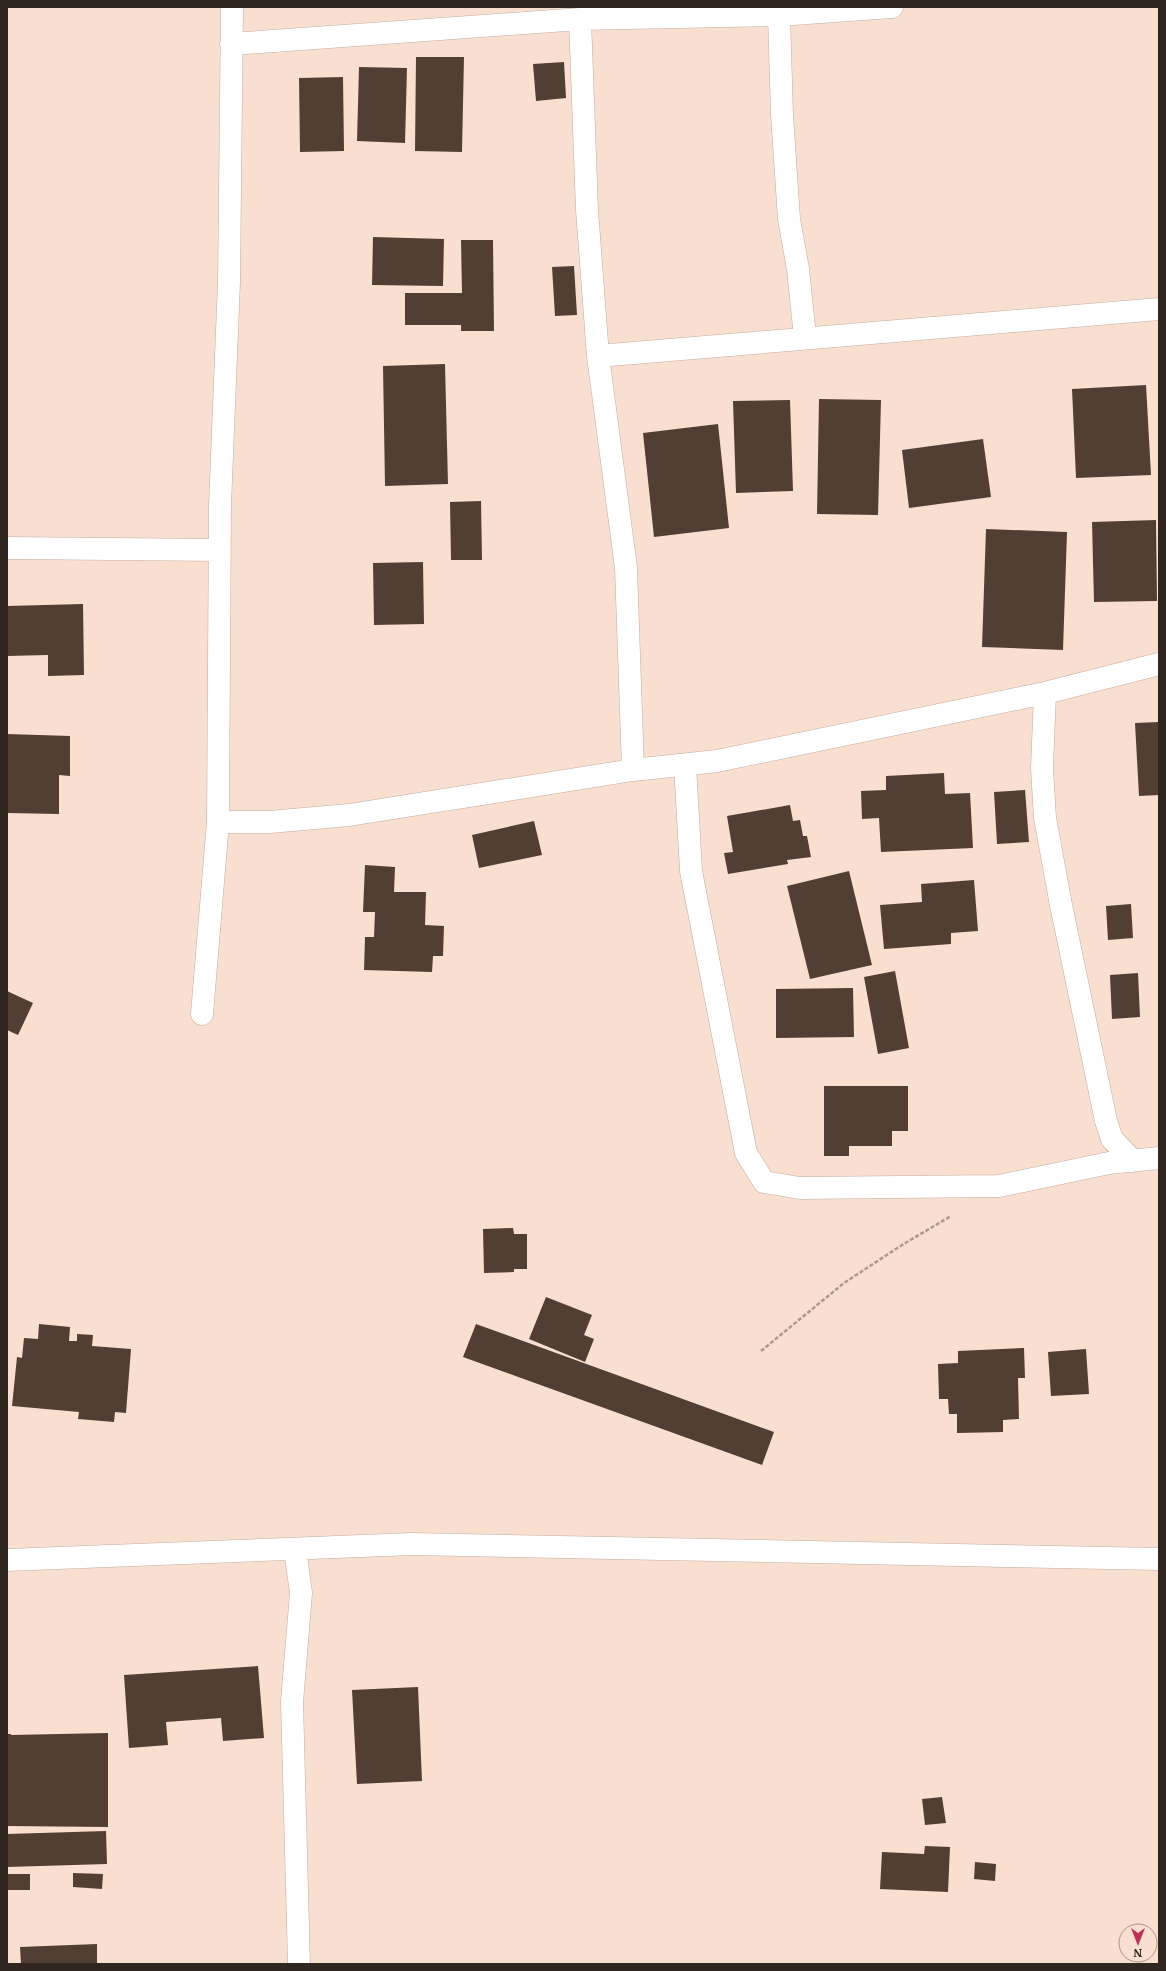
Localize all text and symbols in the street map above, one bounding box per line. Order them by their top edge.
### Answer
north arrow [1118,1923,1158,1963]
text: N [1133,1946,1142,1960]

